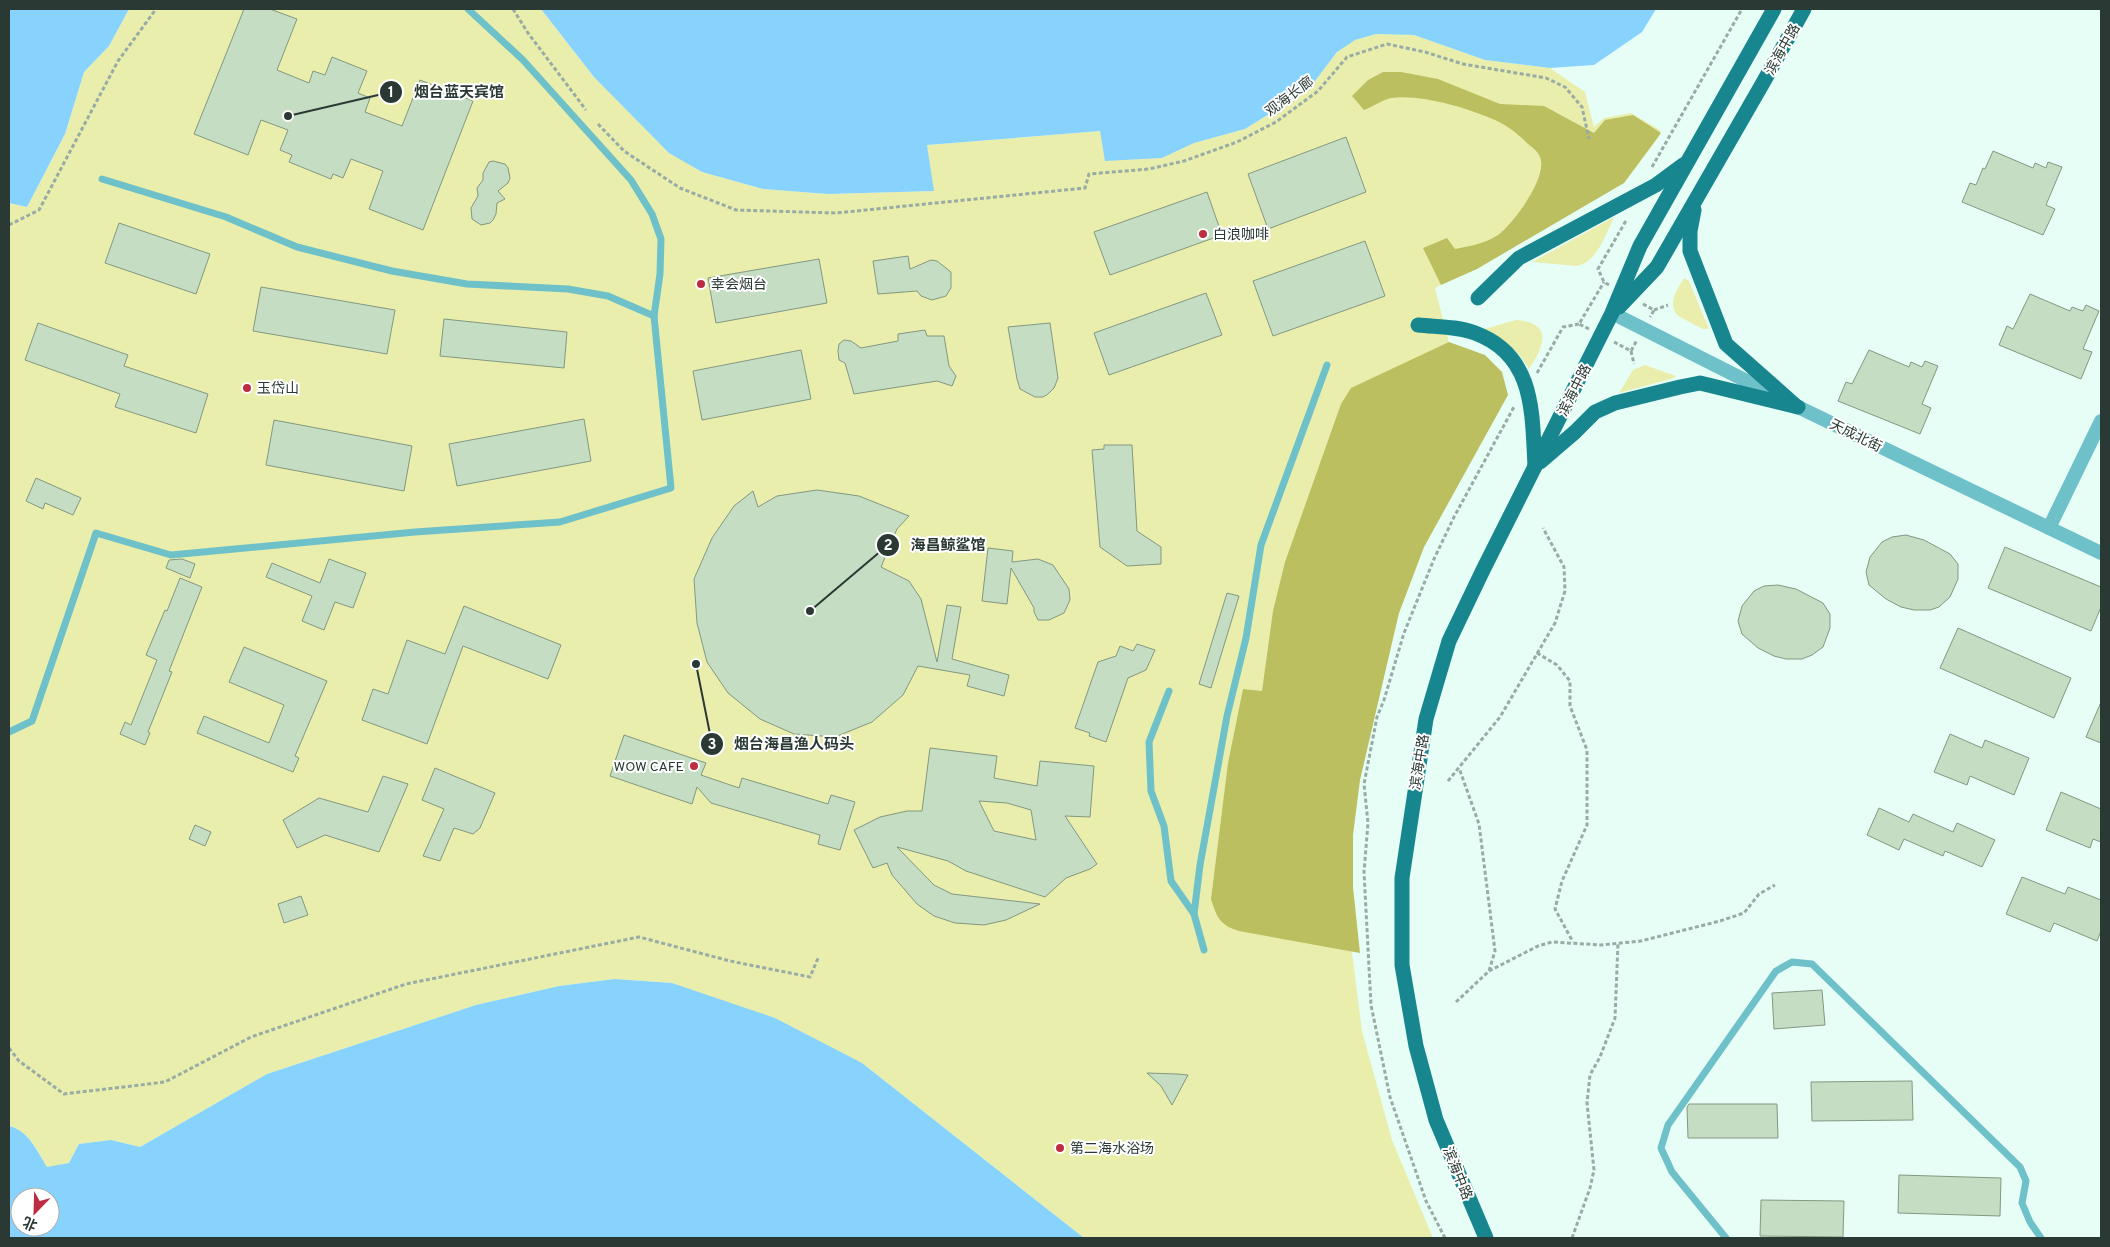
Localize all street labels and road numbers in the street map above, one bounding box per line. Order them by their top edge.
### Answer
street label: 滨海中路 [1762,21,1804,78]
street label: 观海长廊 [1262,73,1317,121]
street label: 滨海中路 [1555,362,1596,419]
street label: 天成北街 [1826,416,1885,456]
street label: 滨海中路 [1408,733,1433,791]
street label: 滨海中路 [1438,1144,1475,1203]

